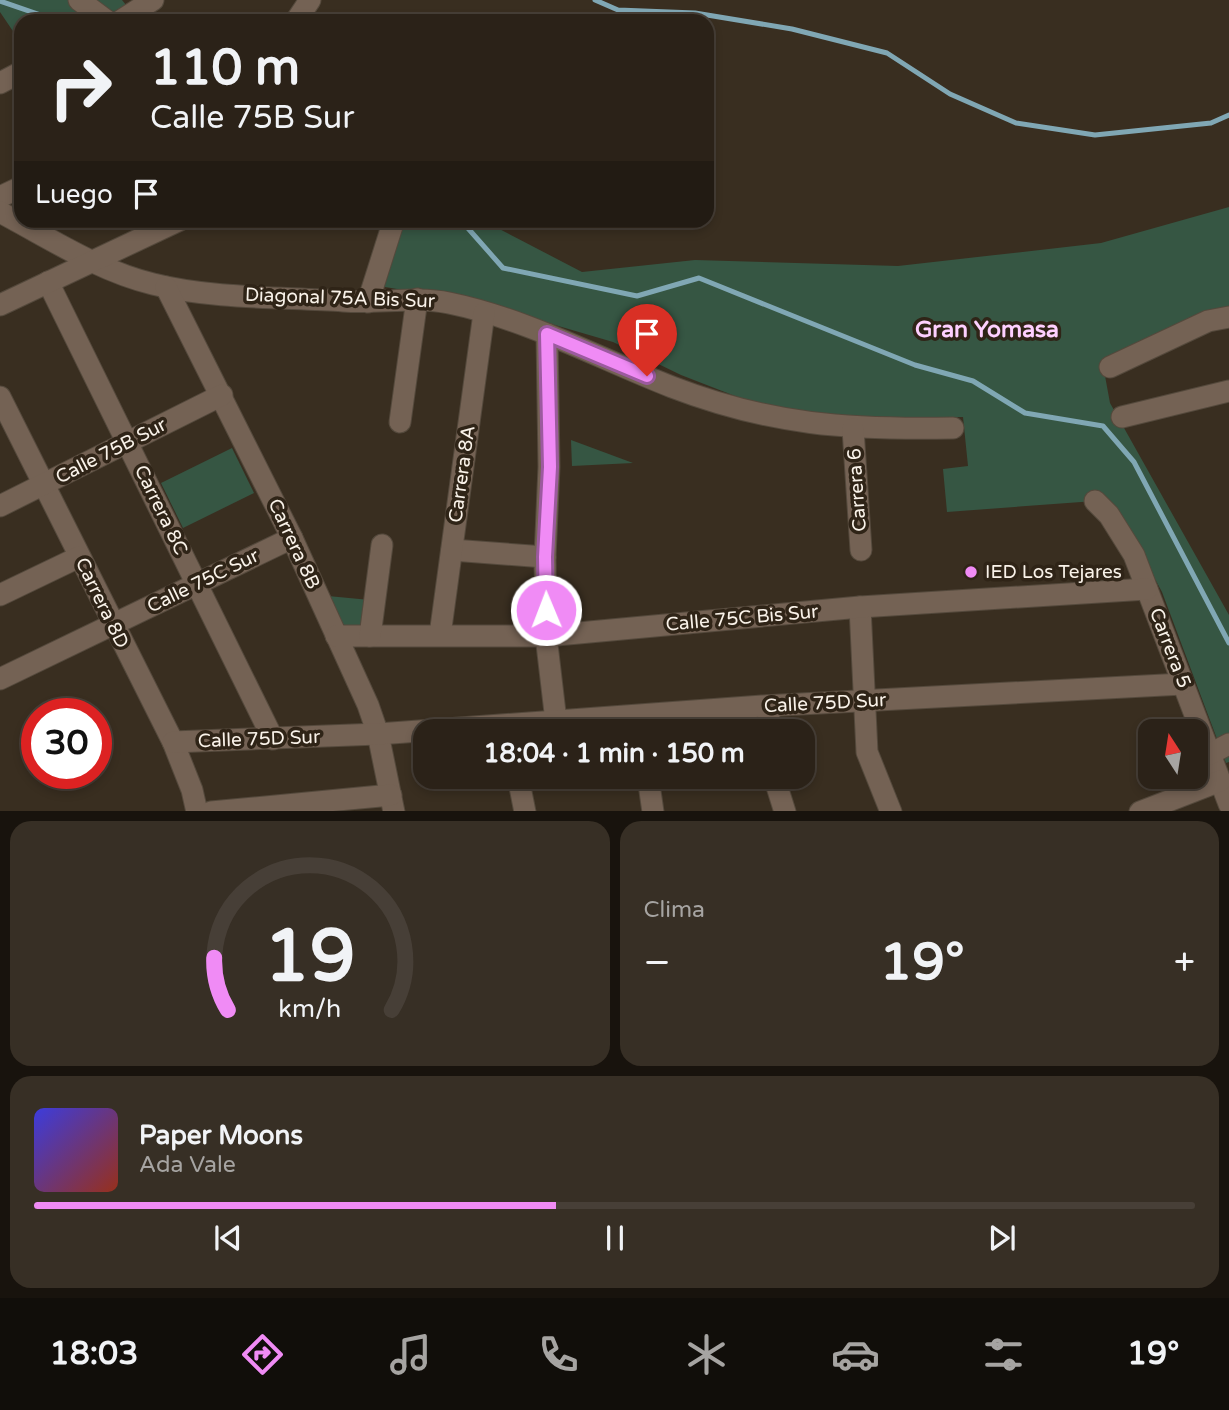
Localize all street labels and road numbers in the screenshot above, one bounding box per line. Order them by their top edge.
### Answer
street label: Diagonal 75A Bis Sur [245,284,436,312]
street label: Calle 75B Sur [52,413,171,488]
street label: Carrera 8A [444,424,480,524]
street label: Carrera 6 [843,447,871,533]
street label: Carrera 8C [130,462,192,558]
street label: Carrera 8B [264,495,324,593]
street label: Calle 75C Sur [144,544,263,618]
street label: Carrera 8D [71,554,133,652]
street label: Calle 75C Bis Sur [665,600,820,636]
street label: Carrera 5 [1145,605,1195,691]
street label: Calle 75D Sur [763,689,887,717]
street label: Calle 75D Sur [197,726,321,752]

